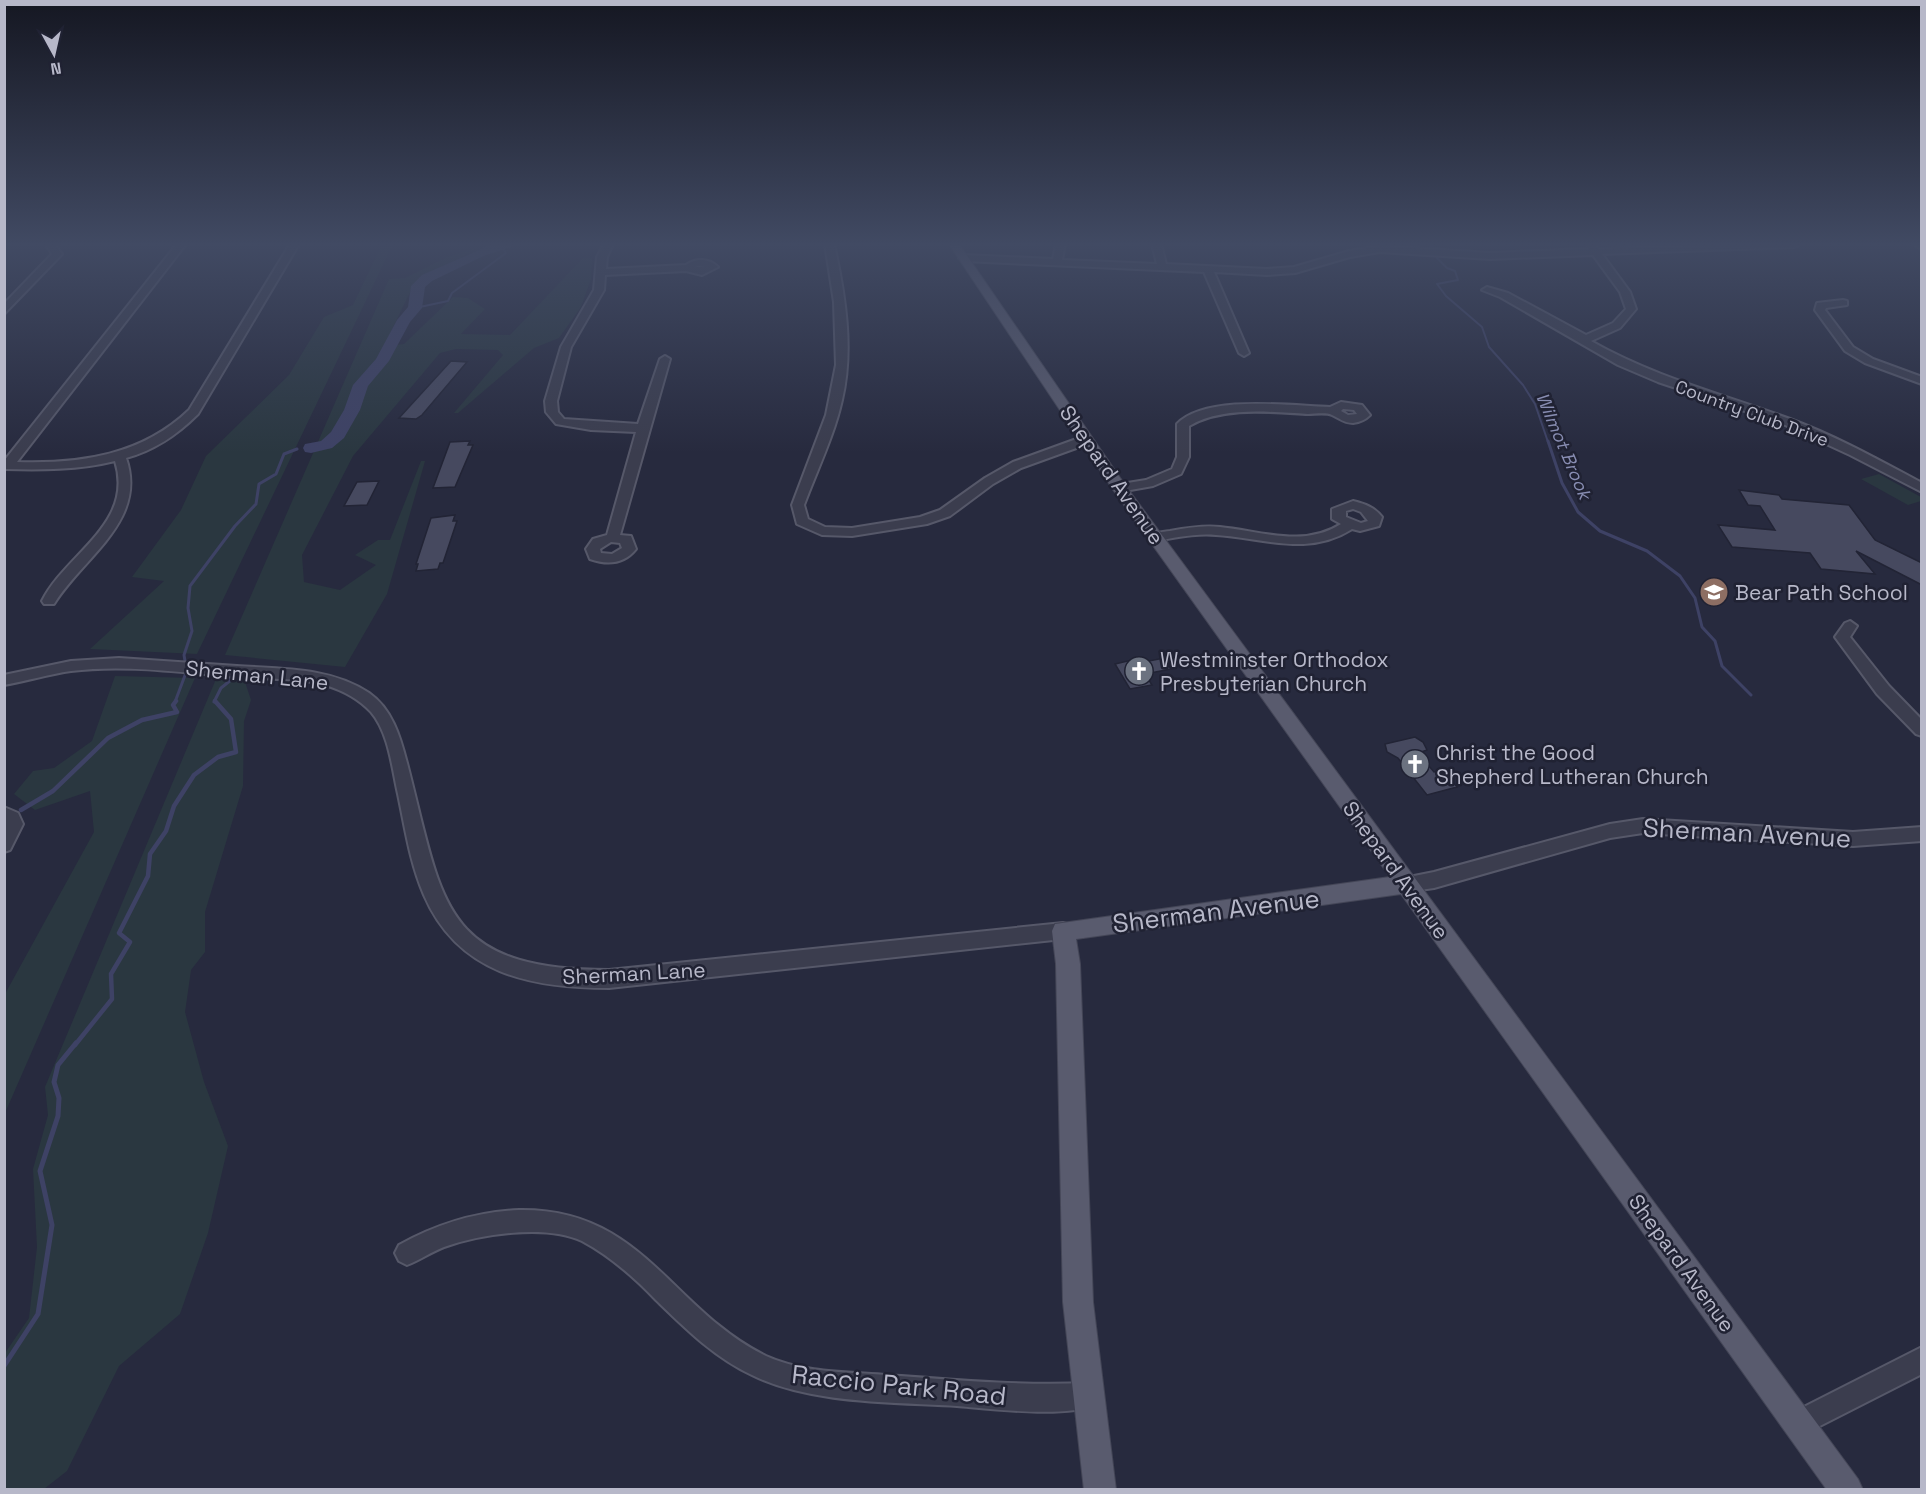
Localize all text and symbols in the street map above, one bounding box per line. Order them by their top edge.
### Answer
north arrow [24,24,84,84]
text: N [49,57,63,80]
street label: Country Club Drive [1672,375,1832,451]
water label: Wilmot Brook [1531,389,1598,505]
street label: Shepard Avenue [1054,400,1170,550]
school or university icon: Bear Path School [1698,576,1730,608]
place label: Bear Path School [1735,579,1908,606]
place label: Westminster Orthodox Presbyterian Church [1160,646,1389,697]
street label: Sherman Lane [184,654,330,696]
church icon: Westminster Orthodox Presbyterian Church [1123,655,1155,687]
place label: Christ the Good Shepherd Lutheran Church [1436,739,1709,790]
church icon: Christ the Good Shepherd Lutheran Church [1399,748,1431,780]
street label: Shepard Avenue [1337,796,1455,944]
street label: Sherman Avenue [1642,811,1852,855]
street label: Sherman Avenue [1110,881,1322,941]
street label: Sherman Lane [562,956,706,990]
street label: Shepard Avenue [1623,1189,1741,1337]
street label: Raccio Park Road [790,1357,1008,1413]

